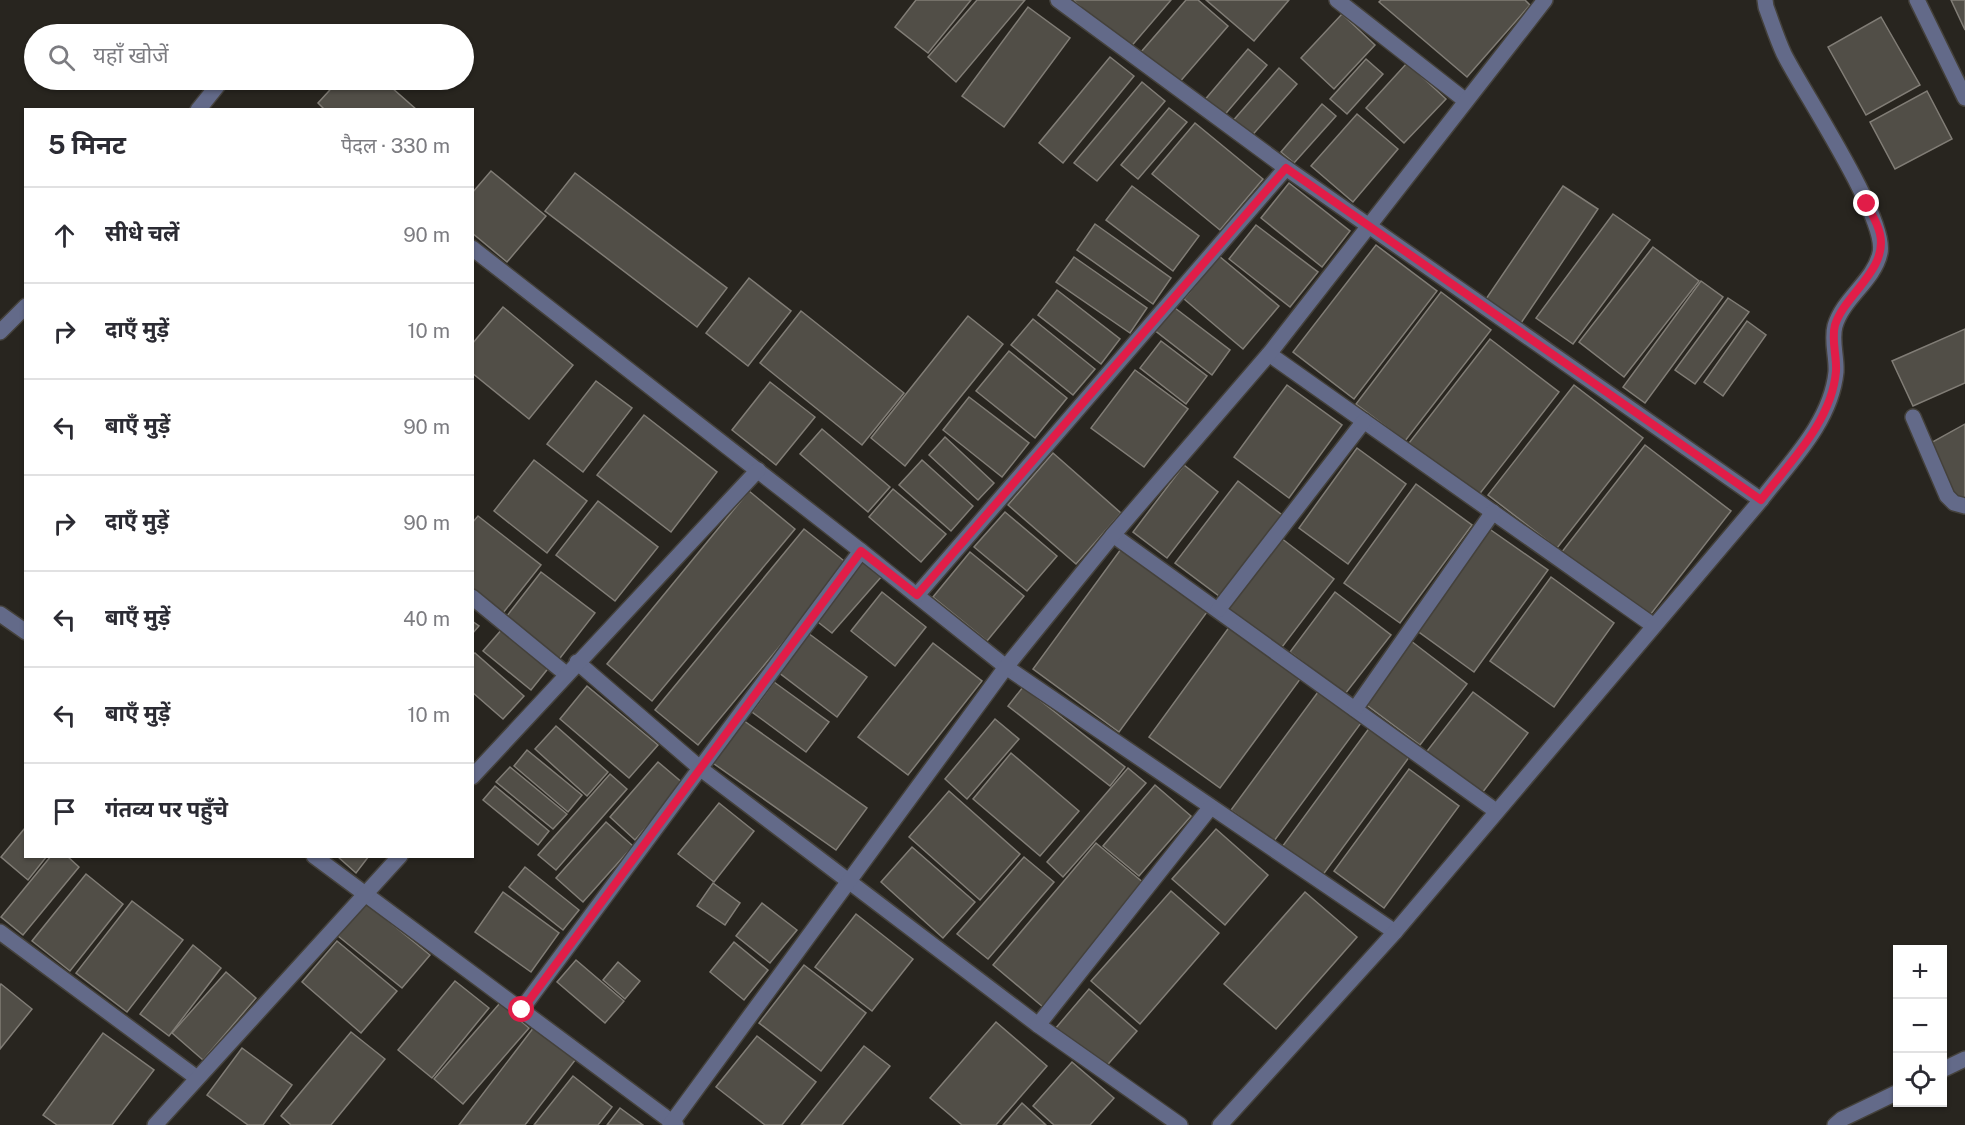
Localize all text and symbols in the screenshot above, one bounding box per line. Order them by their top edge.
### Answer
search box [24,24,474,90]
icon: search [45,41,78,74]
text: यहाँ खोजें [93,42,169,68]
text: 5 मिनट [48,129,126,160]
text: पैदल · 330 m [341,134,450,158]
route end [1853,190,1879,216]
icon: ahead [48,219,81,252]
text: सीधे चलें [105,220,179,246]
text: 90 m [403,223,450,247]
icon: right [48,315,81,348]
text: दाएँ मुड़ें [105,316,169,342]
text: 10 m [407,319,450,343]
icon: left [48,411,81,444]
text: बाएँ मुड़ें [105,412,170,438]
text: 90 m [403,415,450,439]
icon: right [48,507,81,540]
text: दाएँ मुड़ें [105,508,169,534]
text: 90 m [403,511,450,535]
icon: left [48,603,81,636]
text: बाएँ मुड़ें [105,604,170,630]
text: 40 m [403,607,450,631]
icon: left [48,699,81,732]
text: बाएँ मुड़ें [105,700,170,726]
text: 10 m [407,703,450,727]
icon: arrive [48,795,81,828]
text: गंतव्य पर पहुँचे [105,796,228,822]
map controls [1893,945,1947,1107]
button: + [1893,945,1947,999]
route start [508,996,534,1022]
button: − [1893,999,1947,1053]
button: locate [1893,1053,1947,1107]

